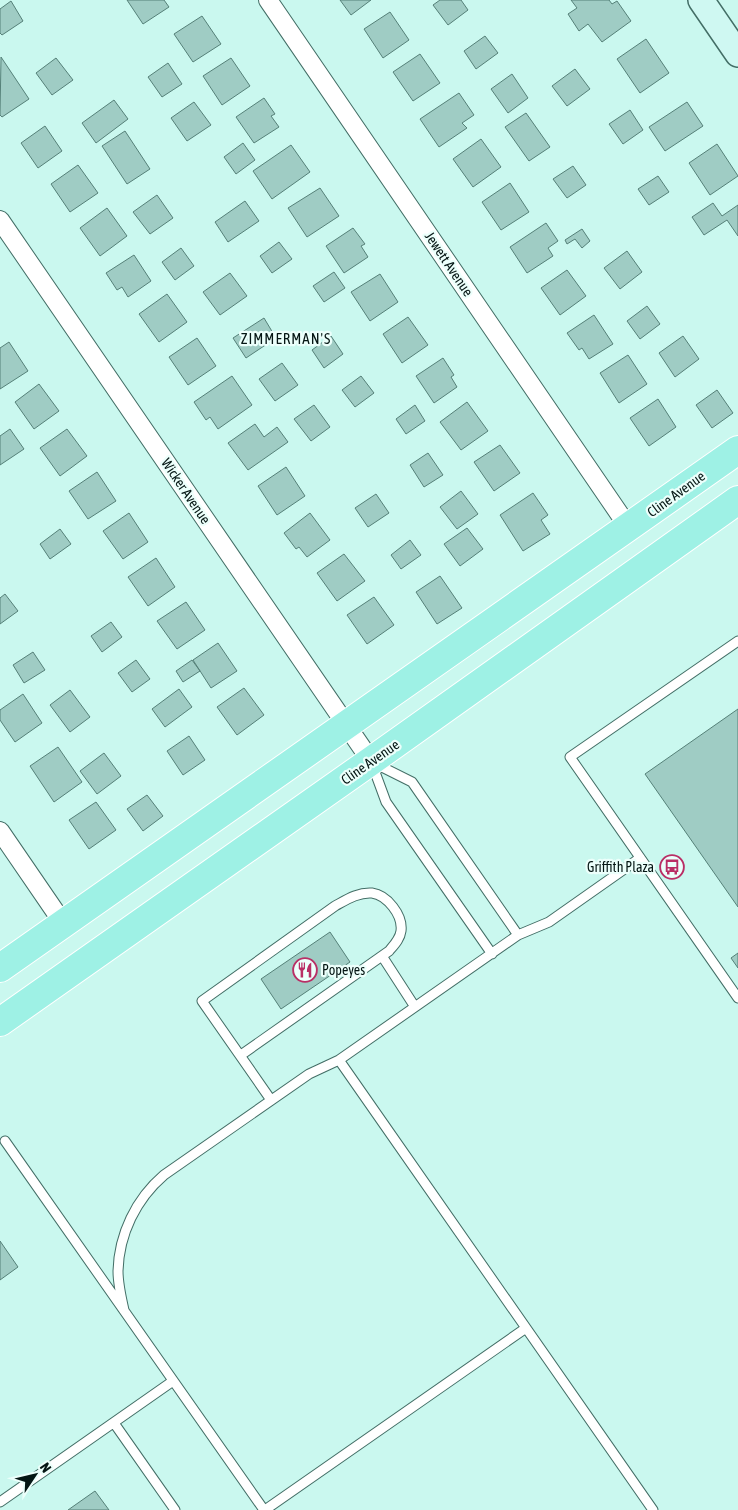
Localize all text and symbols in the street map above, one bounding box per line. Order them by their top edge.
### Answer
street label: Jewett Avenue [422,229,476,299]
district label: ZIMMERMAN'S [241,330,331,347]
street label: Wicker Avenue [158,455,214,527]
street label: Cline Avenue [644,468,708,520]
street label: Cline Avenue [338,736,402,788]
bus stop icon: Griffith Plaza [659,854,685,880]
place label: Griffith Plaza [587,859,654,875]
restaurant icon: Popeyes [292,957,318,983]
place label: Popeyes [322,962,365,978]
north arrow [10,1450,60,1500]
text: N [37,1460,55,1476]

